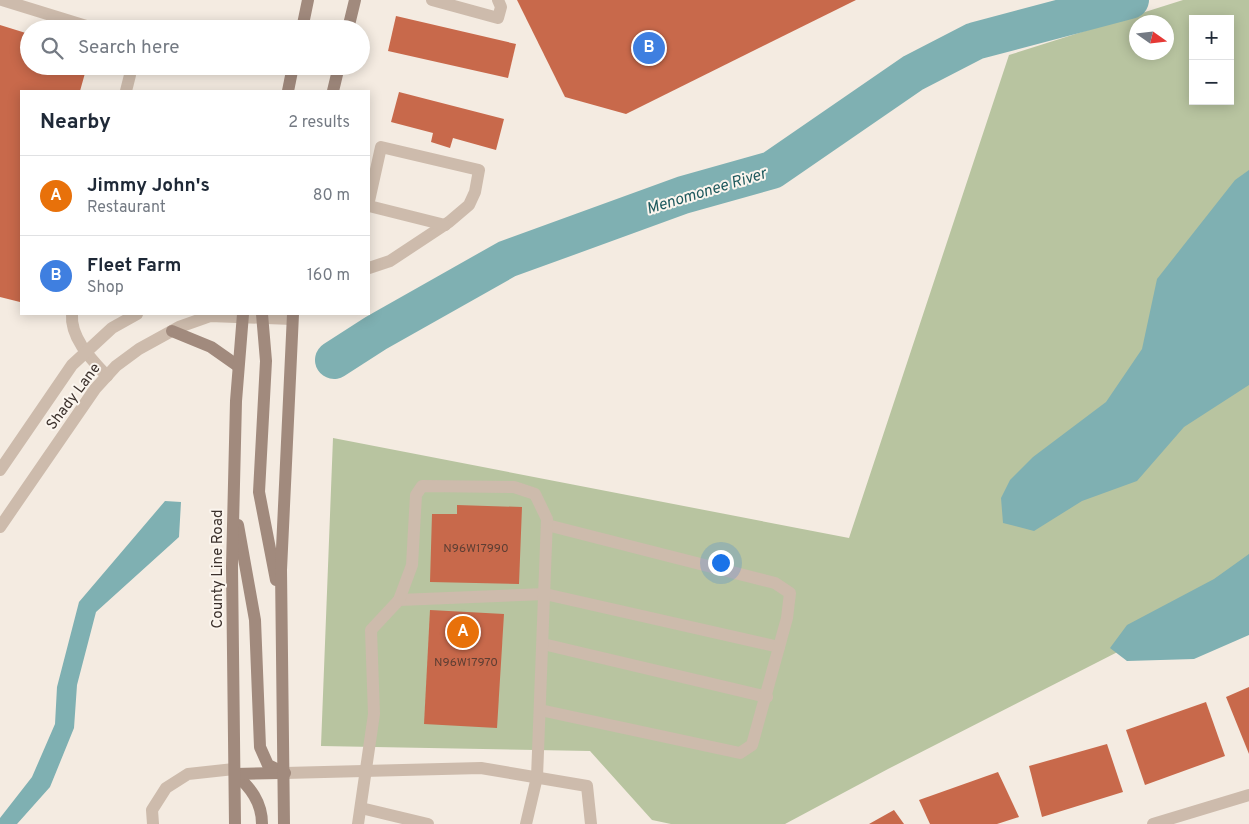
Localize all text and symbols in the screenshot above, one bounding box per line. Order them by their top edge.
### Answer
north arrow [1129,15,1174,60]
map controls [1189,15,1234,105]
button: + [1189,15,1234,60]
search box [20,20,370,75]
pin: B [633,29,665,67]
icon: search [38,34,66,62]
text: Search here [78,36,180,60]
button: − [1189,60,1234,105]
text: Nearby [40,109,111,136]
text: 2 results [288,113,350,133]
water label: Menomonee River [644,164,771,220]
text: Jimmy John's [87,174,210,198]
text: A [50,186,62,206]
text: 80 m [313,186,350,206]
text: Restaurant [87,198,166,218]
text: Fleet Farm [87,254,181,278]
text: B [50,266,62,286]
text: 160 m [307,266,350,286]
text: Shop [87,278,124,298]
street label: Shady Lane [43,360,105,434]
street label: County Line Road [209,510,228,628]
house number: N96W17990 [443,541,509,557]
your location [708,550,734,576]
pin: A [447,613,479,651]
house number: N96W17970 [434,655,498,671]

